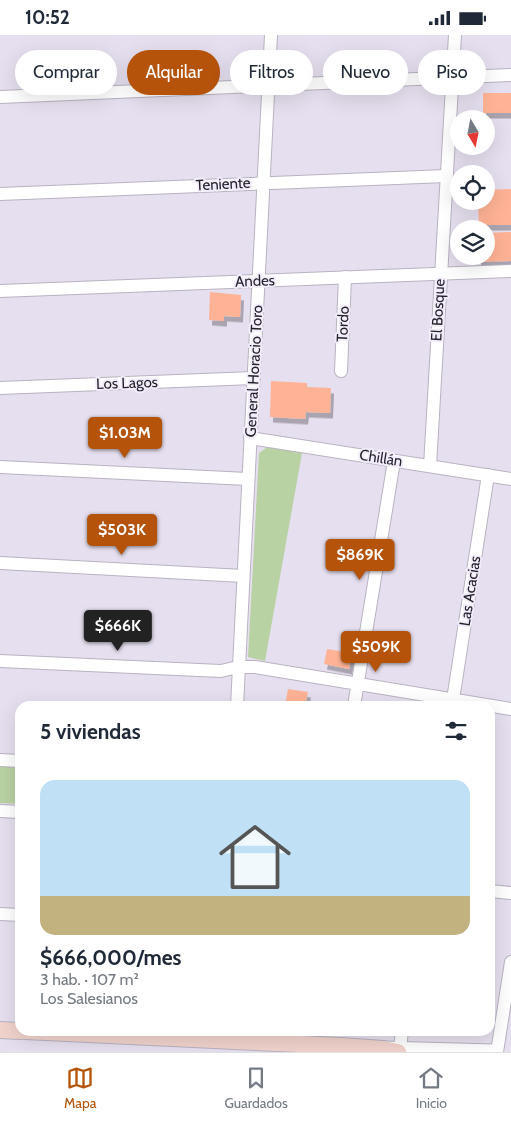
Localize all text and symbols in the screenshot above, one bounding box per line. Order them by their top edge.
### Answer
text: 10:52 [25,6,70,29]
chip: Comprar [15,50,117,95]
chip: Alquilar [127,50,220,95]
chip: Filtros [230,50,313,95]
chip: Nuevo [323,50,408,95]
chip: Piso [418,50,486,95]
north arrow [450,110,495,155]
map controls [450,110,495,265]
button: locate [450,165,495,210]
street label: Teniente [195,174,251,194]
button: layers [450,220,495,265]
street label: Andes [235,271,275,291]
street label: El Bosque [427,278,449,342]
street label: General Horacio Toro [242,304,266,438]
street label: Tordo [333,305,353,343]
street label: Los Lagos [96,373,158,393]
pin: $1.03M [84,417,166,459]
text: $1.03M [99,423,151,442]
street label: Chillán [358,446,404,470]
pin: $503K [87,513,157,556]
text: $503K [98,520,146,539]
pin: $869K [325,539,395,581]
text: $869K [337,545,383,564]
street label: Las Acacias [456,555,484,627]
pin: $666K [83,609,153,652]
text: $666K [95,616,141,635]
pin: $509K [341,631,411,673]
text: $509K [352,637,400,656]
icon: filters [442,717,470,745]
text: 5 viviendas [40,719,141,744]
icon: home [210,812,300,902]
text: $666,000/mes [40,945,181,970]
text: 3 hab. · 107 m² [40,970,139,989]
text: Los Salesianos [40,989,138,1008]
tab: Mapa [64,1064,97,1112]
tab: Guardados [224,1064,288,1112]
tab: Inicio [416,1064,447,1112]

